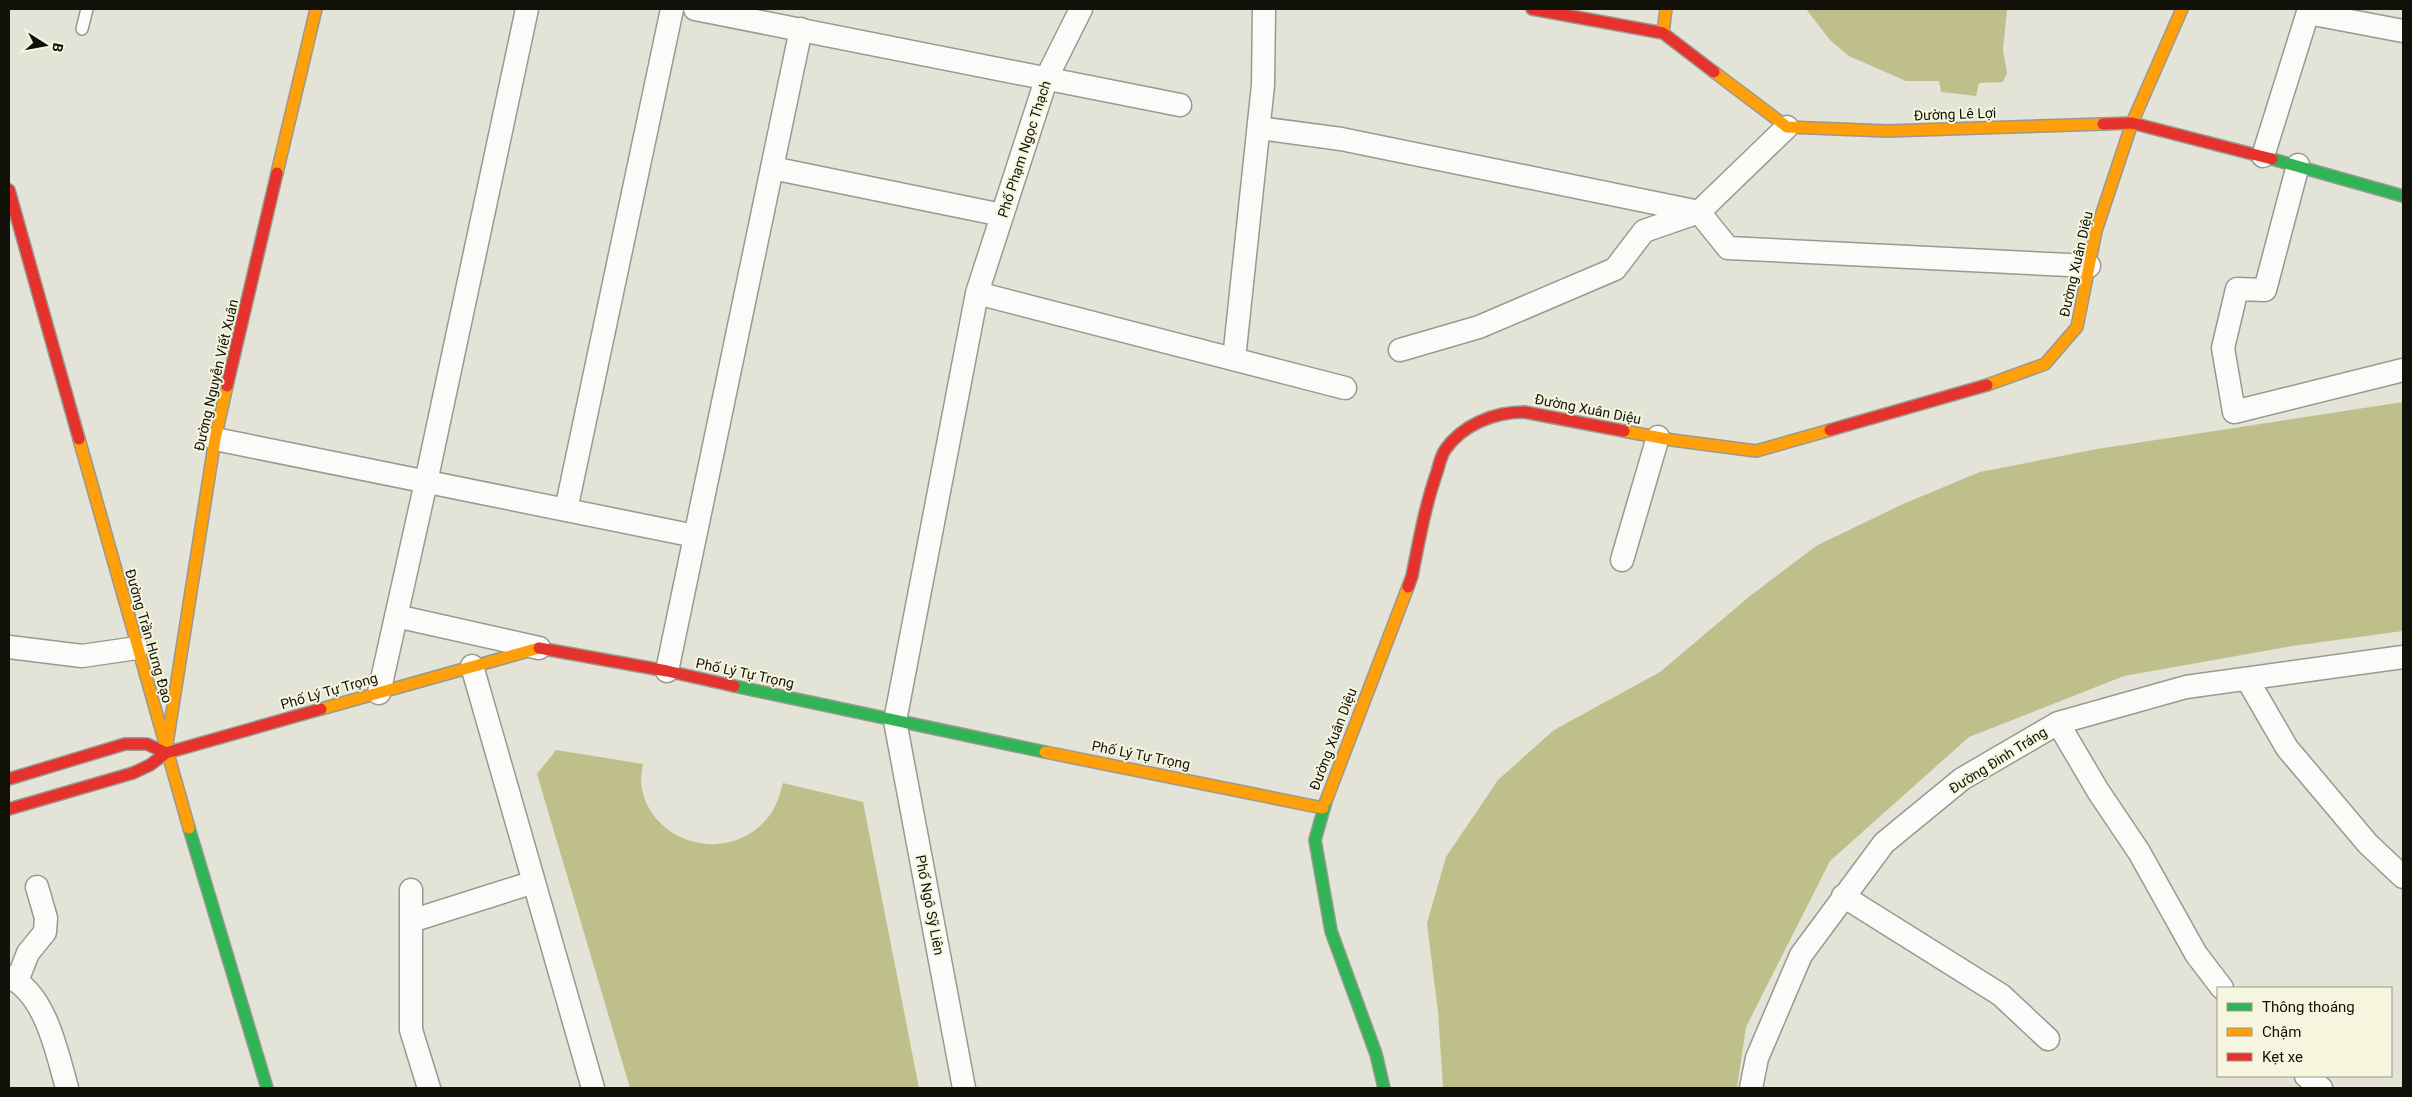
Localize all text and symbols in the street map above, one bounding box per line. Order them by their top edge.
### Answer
north arrow [20,20,70,70]
text: B [49,42,66,53]
street label: Phố Phạm Ngọc Thạch [994,79,1054,219]
street label: Đường Lê Lợi [1913,105,1997,123]
street label: Đường Xuân Diệu [2056,210,2096,318]
street label: Đường Nguyễn Viết Xuân [191,298,241,452]
street label: Đường Xuân Diệu [1533,391,1643,427]
street label: Đường Trần Hưng Đạo [122,567,176,705]
street label: Phố Lý Tự Trọng [694,655,796,691]
street label: Phố Lý Tự Trọng [279,670,379,712]
street label: Đường Xuân Diệu [1306,686,1360,792]
street label: Đường Đinh Tráng [1946,724,2050,796]
street label: Phố Lý Tự Trọng [1090,738,1192,772]
street label: Phố Ngô Sỹ Liên [912,853,948,957]
legend [2217,987,2392,1077]
text: Thông thoáng [2262,998,2355,1016]
text: Chậm [2262,1023,2301,1041]
text: Kẹt xe [2262,1048,2303,1066]

